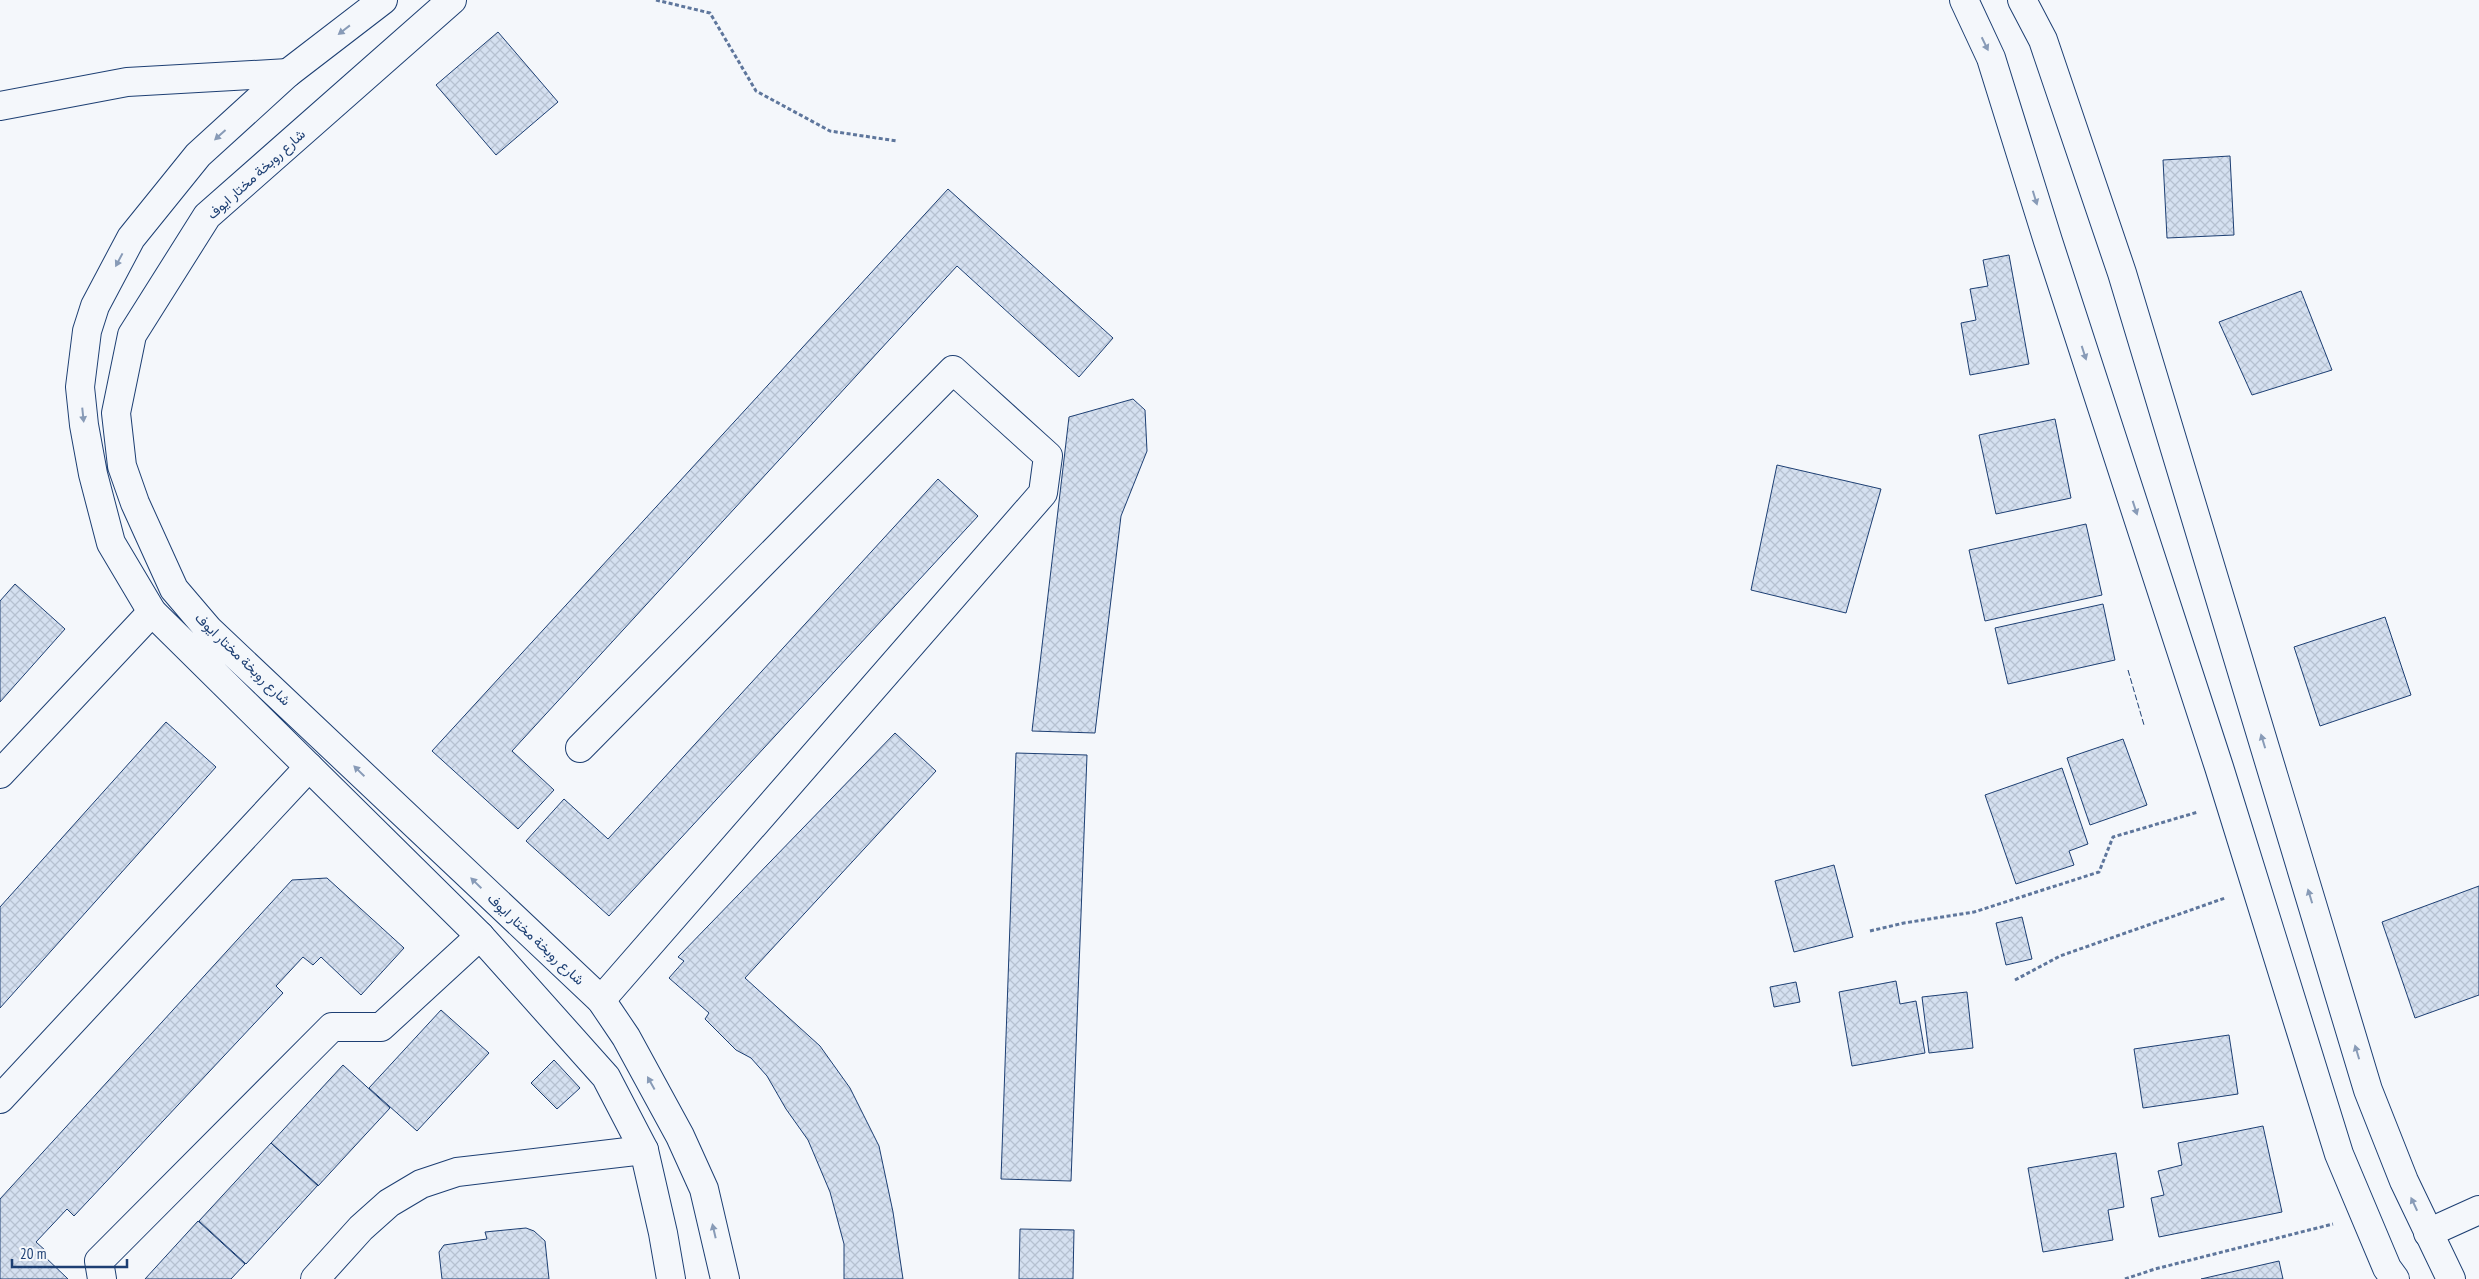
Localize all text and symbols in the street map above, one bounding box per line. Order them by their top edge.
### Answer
one-way arrow [337,25,351,35]
one-way arrow [1981,37,1989,51]
street label: شارع روبخة مختار ايوف [203,125,310,224]
one-way arrow [215,129,227,141]
one-way arrow [2032,191,2039,206]
one-way arrow [115,253,123,268]
one-way arrow [2081,346,2089,361]
one-way arrow [79,408,87,424]
one-way arrow [2131,500,2139,515]
street label: شارع روبخة مختار ايوف [190,609,295,711]
one-way arrow [2259,733,2267,748]
one-way arrow [353,765,365,777]
one-way arrow [471,877,483,889]
street label: شارع روبخة مختار ايوف [482,889,588,990]
one-way arrow [2305,889,2313,904]
one-way arrow [2352,1044,2360,1059]
one-way arrow [647,1075,655,1090]
one-way arrow [2410,1197,2418,1211]
one-way arrow [710,1224,718,1239]
scale bar [12,1236,128,1268]
text: 20 m [20,1244,46,1263]

